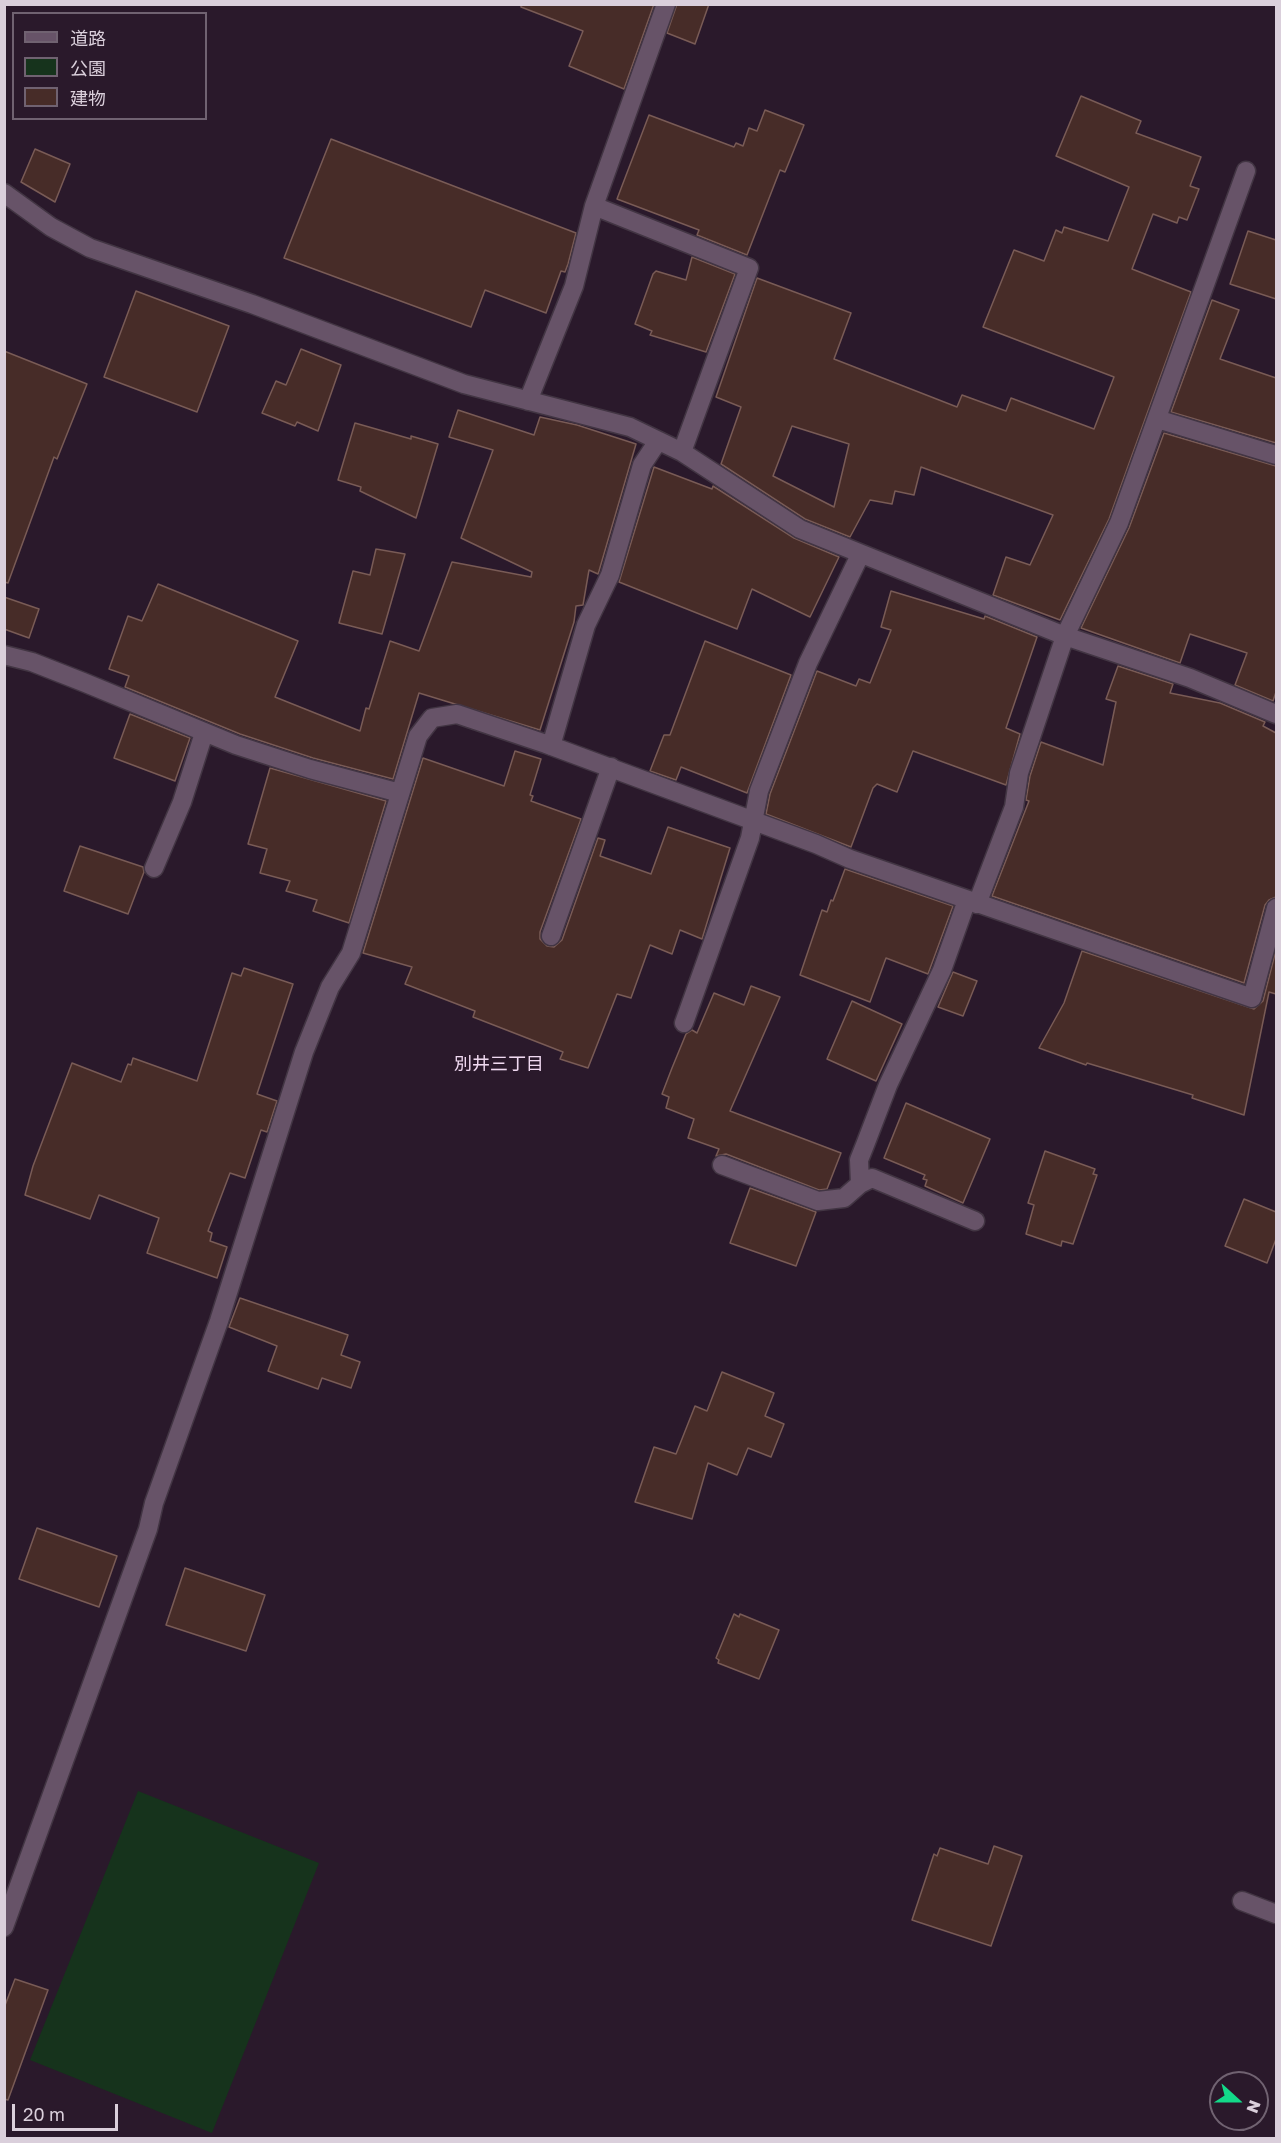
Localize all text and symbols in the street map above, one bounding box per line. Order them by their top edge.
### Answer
legend [12,12,207,120]
text: 道路 [70,27,106,49]
text: 公園 [70,57,106,79]
text: 建物 [70,87,106,109]
district label: 別井三丁目 [454,1053,544,1075]
north arrow [1209,2071,1269,2131]
scale bar [15,2092,122,2130]
text: N [1242,2097,1265,2116]
text: 20 m [23,2103,65,2125]

